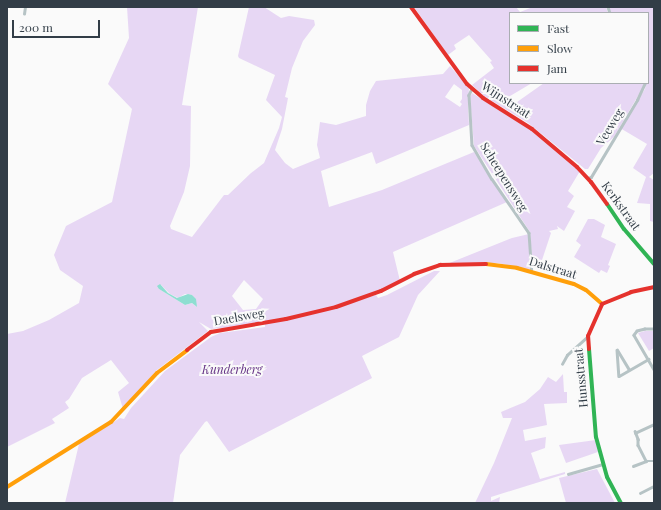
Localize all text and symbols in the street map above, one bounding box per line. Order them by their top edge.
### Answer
scale bar [14,12,102,38]
legend [509,12,649,84]
text: 200 m [19,19,53,35]
text: Fast [547,20,569,36]
text: Slow [547,40,573,56]
text: Jam [547,60,567,76]
street label: Wijnstraat [479,79,533,121]
street label: Veeweg [593,106,627,148]
street label: Scheepensweg [477,140,531,214]
street label: Kerkstraat [598,179,644,233]
street label: Dalstraat [527,254,579,282]
street label: Daelsweg [213,305,265,329]
street label: Hunsstraat [571,348,591,408]
park label: Kunderberg [202,363,262,377]

